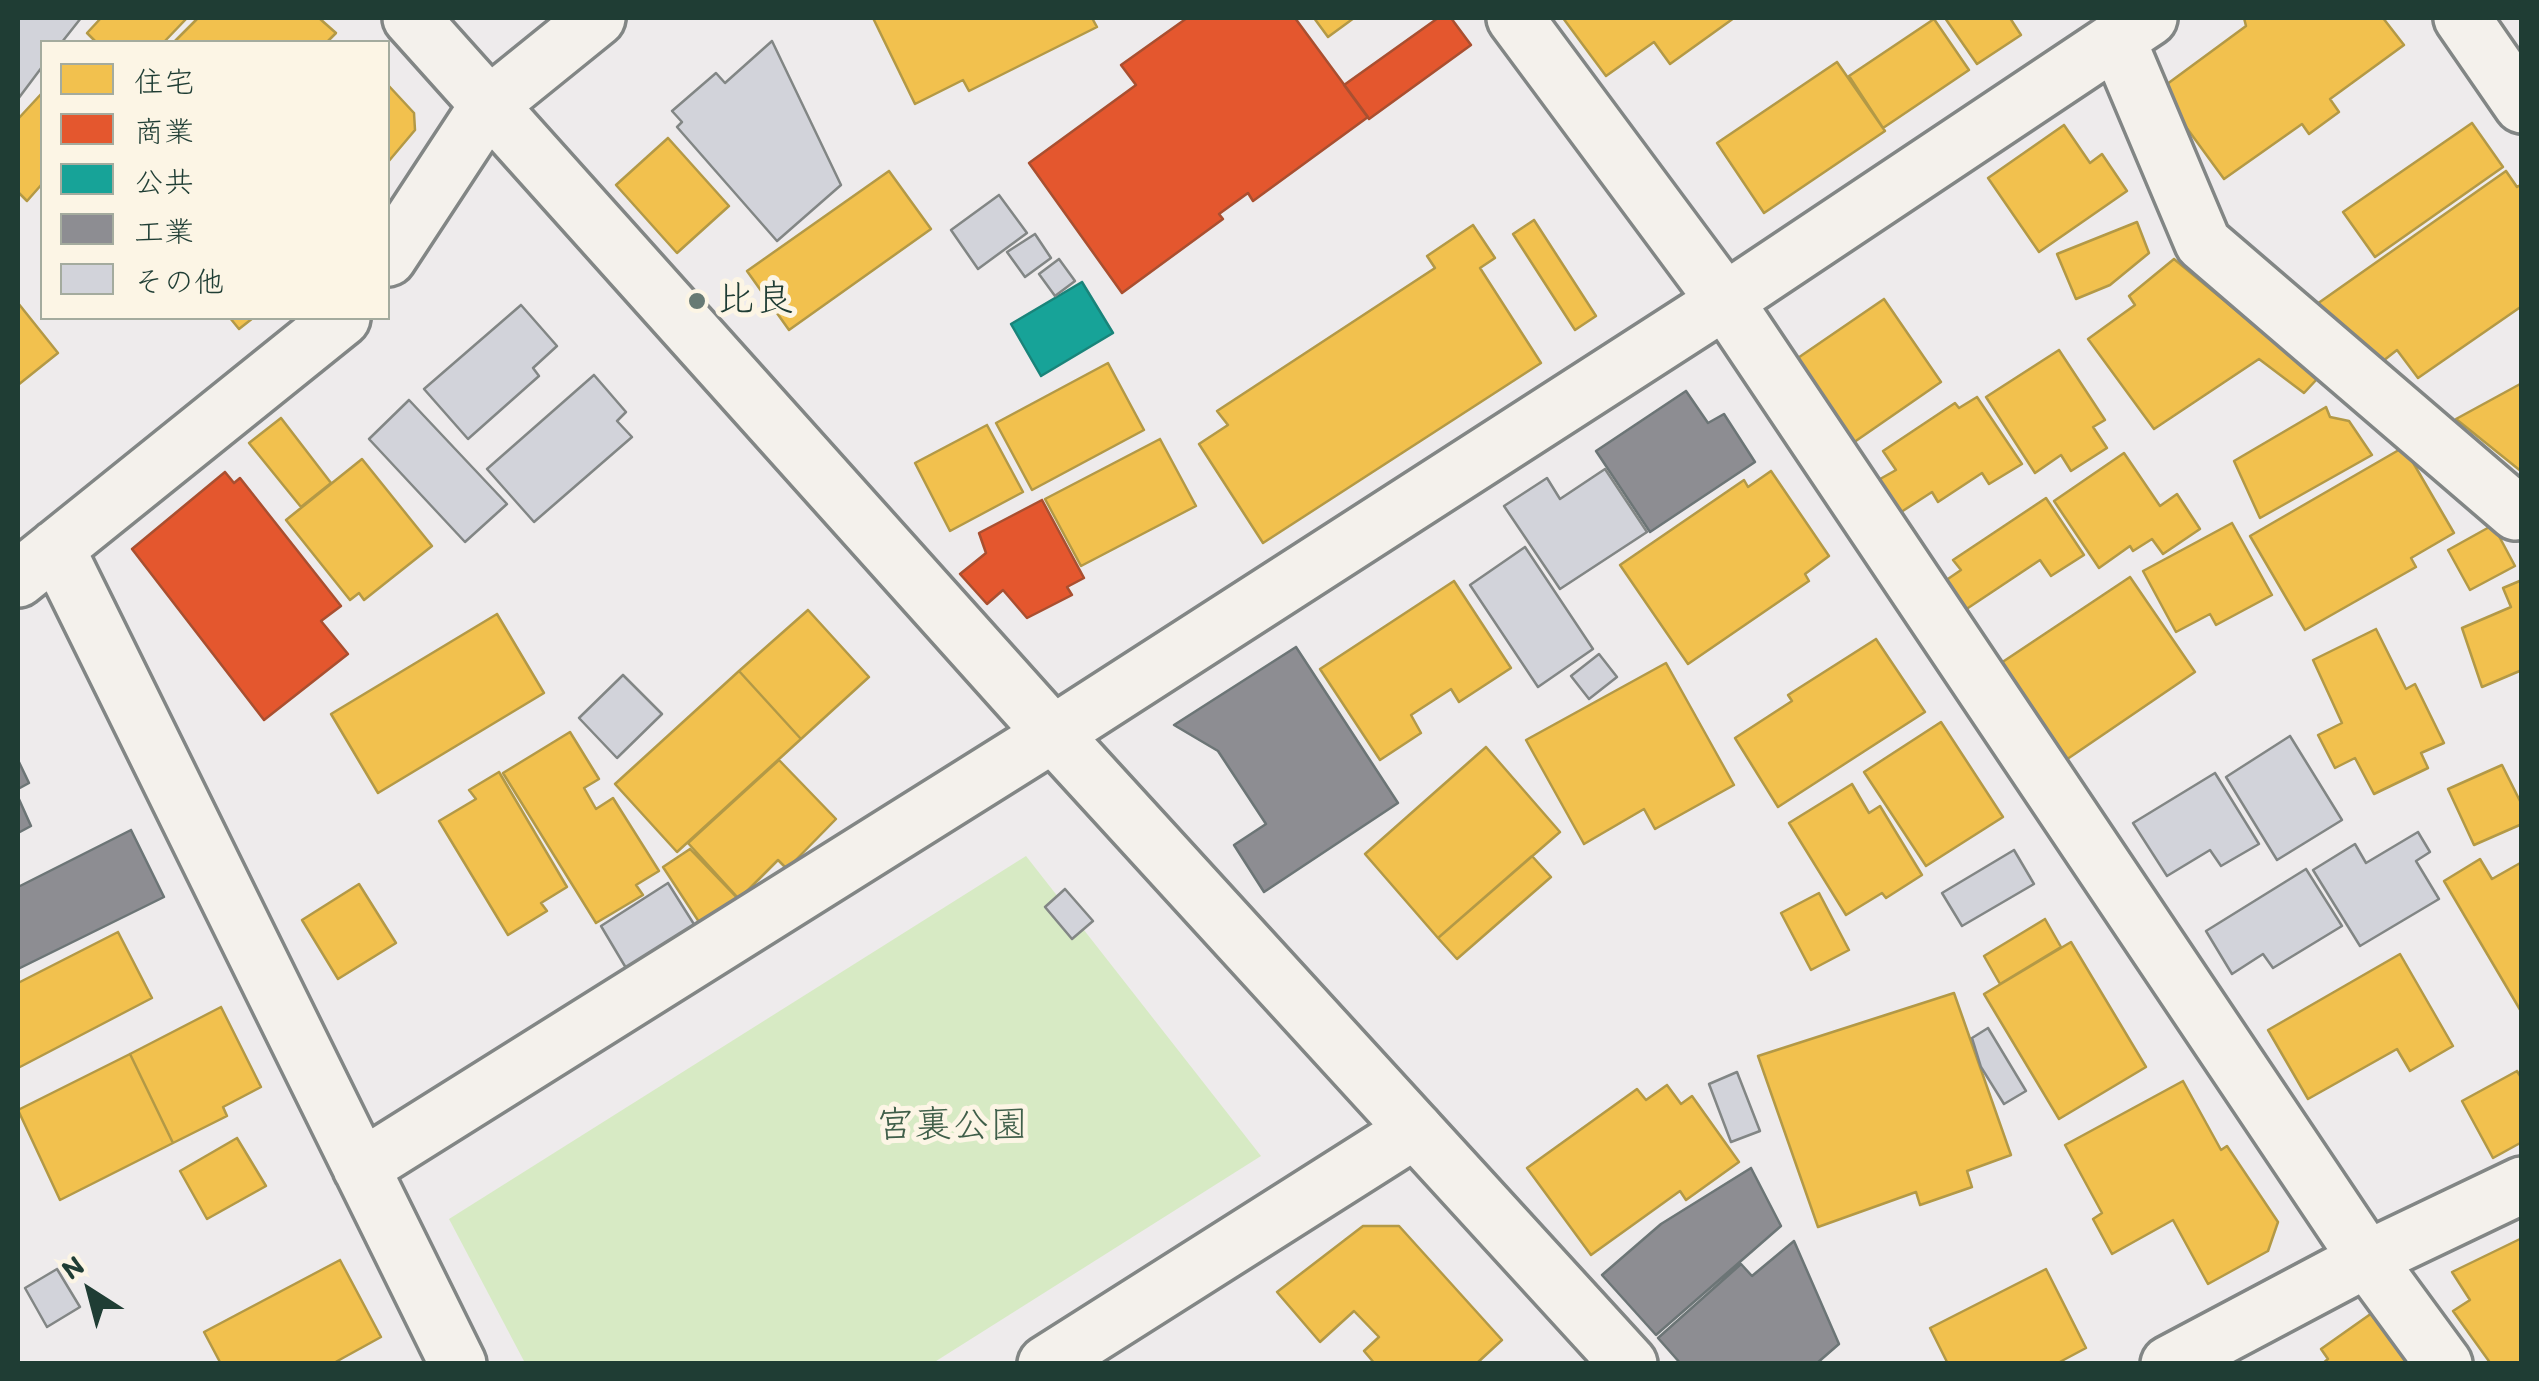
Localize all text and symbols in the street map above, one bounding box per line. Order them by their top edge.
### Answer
legend [40,40,390,320]
text: 住宅 [134,63,194,100]
text: 商業 [134,113,194,150]
text: 公共 [134,163,194,200]
text: 工業 [134,213,194,250]
text: その他 [134,263,224,300]
place label: 比良 [717,278,793,324]
marker: 比良 [686,290,708,312]
park label: 宮裏公園 [876,1104,1028,1150]
north arrow [40,1241,140,1341]
text: N [55,1247,90,1286]

